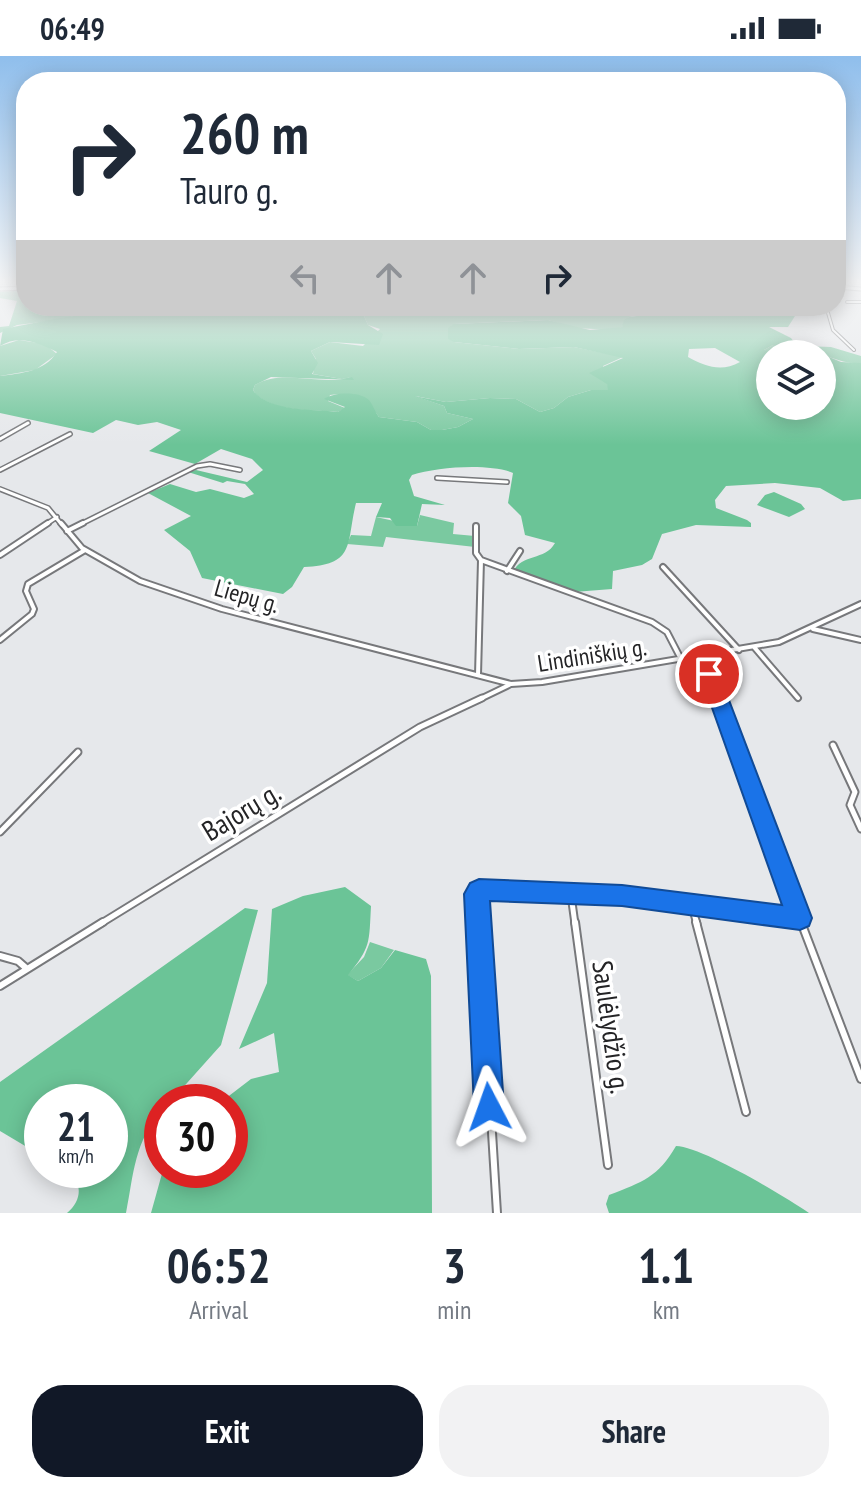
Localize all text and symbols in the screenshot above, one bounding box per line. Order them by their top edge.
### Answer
text: 06:49 [40,9,105,48]
text: 260 m [180,97,309,169]
icon: right [48,104,152,208]
text: Tauro g. [180,167,278,214]
icon: left [283,256,327,300]
icon: ahead [367,256,411,300]
icon: ahead [451,256,495,300]
icon: right [535,256,579,300]
map controls [756,340,836,420]
button: layers [756,340,836,420]
street label: Liepų g. [211,572,283,620]
street label: Lindiniškių g. [535,631,649,679]
pin [675,640,743,708]
icon: arrive [687,652,731,696]
street label: Bajorų g. [195,773,287,849]
street label: Saulėlydžio g. [584,958,640,1096]
position arrow [447,1065,531,1149]
speed limit sign: 30 [144,1084,248,1188]
text: 21 [57,1100,95,1152]
text: km/h [58,1143,94,1169]
text: 06:52 [167,1234,271,1296]
text: 3 [443,1234,466,1296]
text: 1.1 [638,1234,694,1296]
text: Arrival [189,1293,248,1326]
text: min [437,1293,471,1326]
text: km [653,1293,680,1326]
button: Exit [32,1385,423,1477]
button: Share [439,1385,829,1477]

